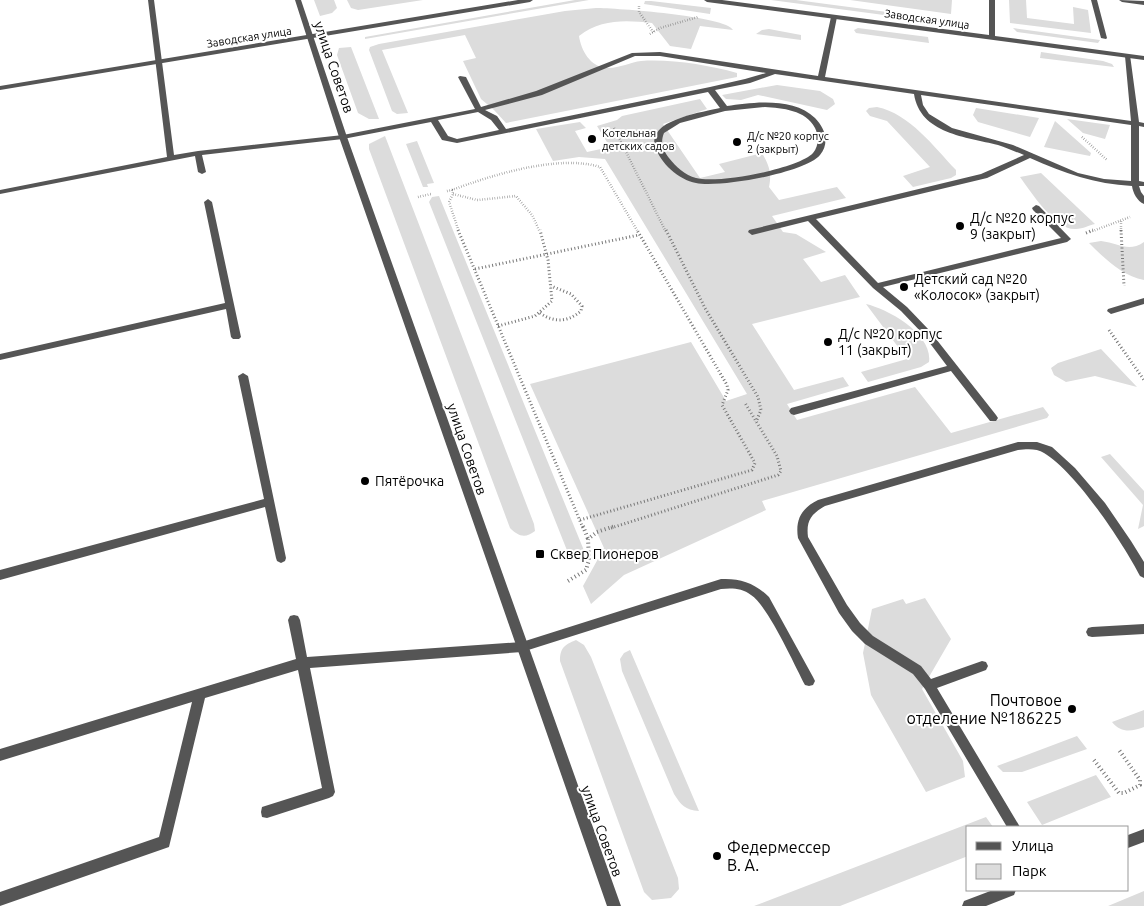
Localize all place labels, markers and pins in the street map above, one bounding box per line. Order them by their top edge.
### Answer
place label: Котельная детских садов [602,127,675,152]
place label: Д/с №20 корпус 2 (закрыт) [747,130,829,156]
marker: Котельная детских садов [586,133,598,145]
marker: Д/с №20 корпус 2 (закрыт) [731,136,743,148]
place label: Д/с №20 корпус 9 (закрыт) [970,210,1075,242]
marker: Д/с №20 корпус 9 (закрыт) [954,220,966,232]
place label: Детский сад №20 «Колосок» (закрыт) [914,271,1040,303]
marker: Детский сад №20 «Колосок» (закрыт) [898,281,910,293]
place label: Д/с №20 корпус 11 (закрыт) [838,326,943,358]
marker: Д/с №20 корпус 11 (закрыт) [822,336,834,348]
place label: Пятёрочка [375,473,444,489]
marker: Пятёрочка [359,475,371,487]
place label: Сквер Пионеров [550,546,659,562]
marker: Сквер Пионеров [534,548,546,560]
place label: Почтовое отделение №186225 [906,691,1062,727]
marker: Почтовое отделение №186225 [1066,703,1078,715]
place label: Федермессер В. А. [727,838,831,874]
marker: Федермессер В. А. [711,850,723,862]

